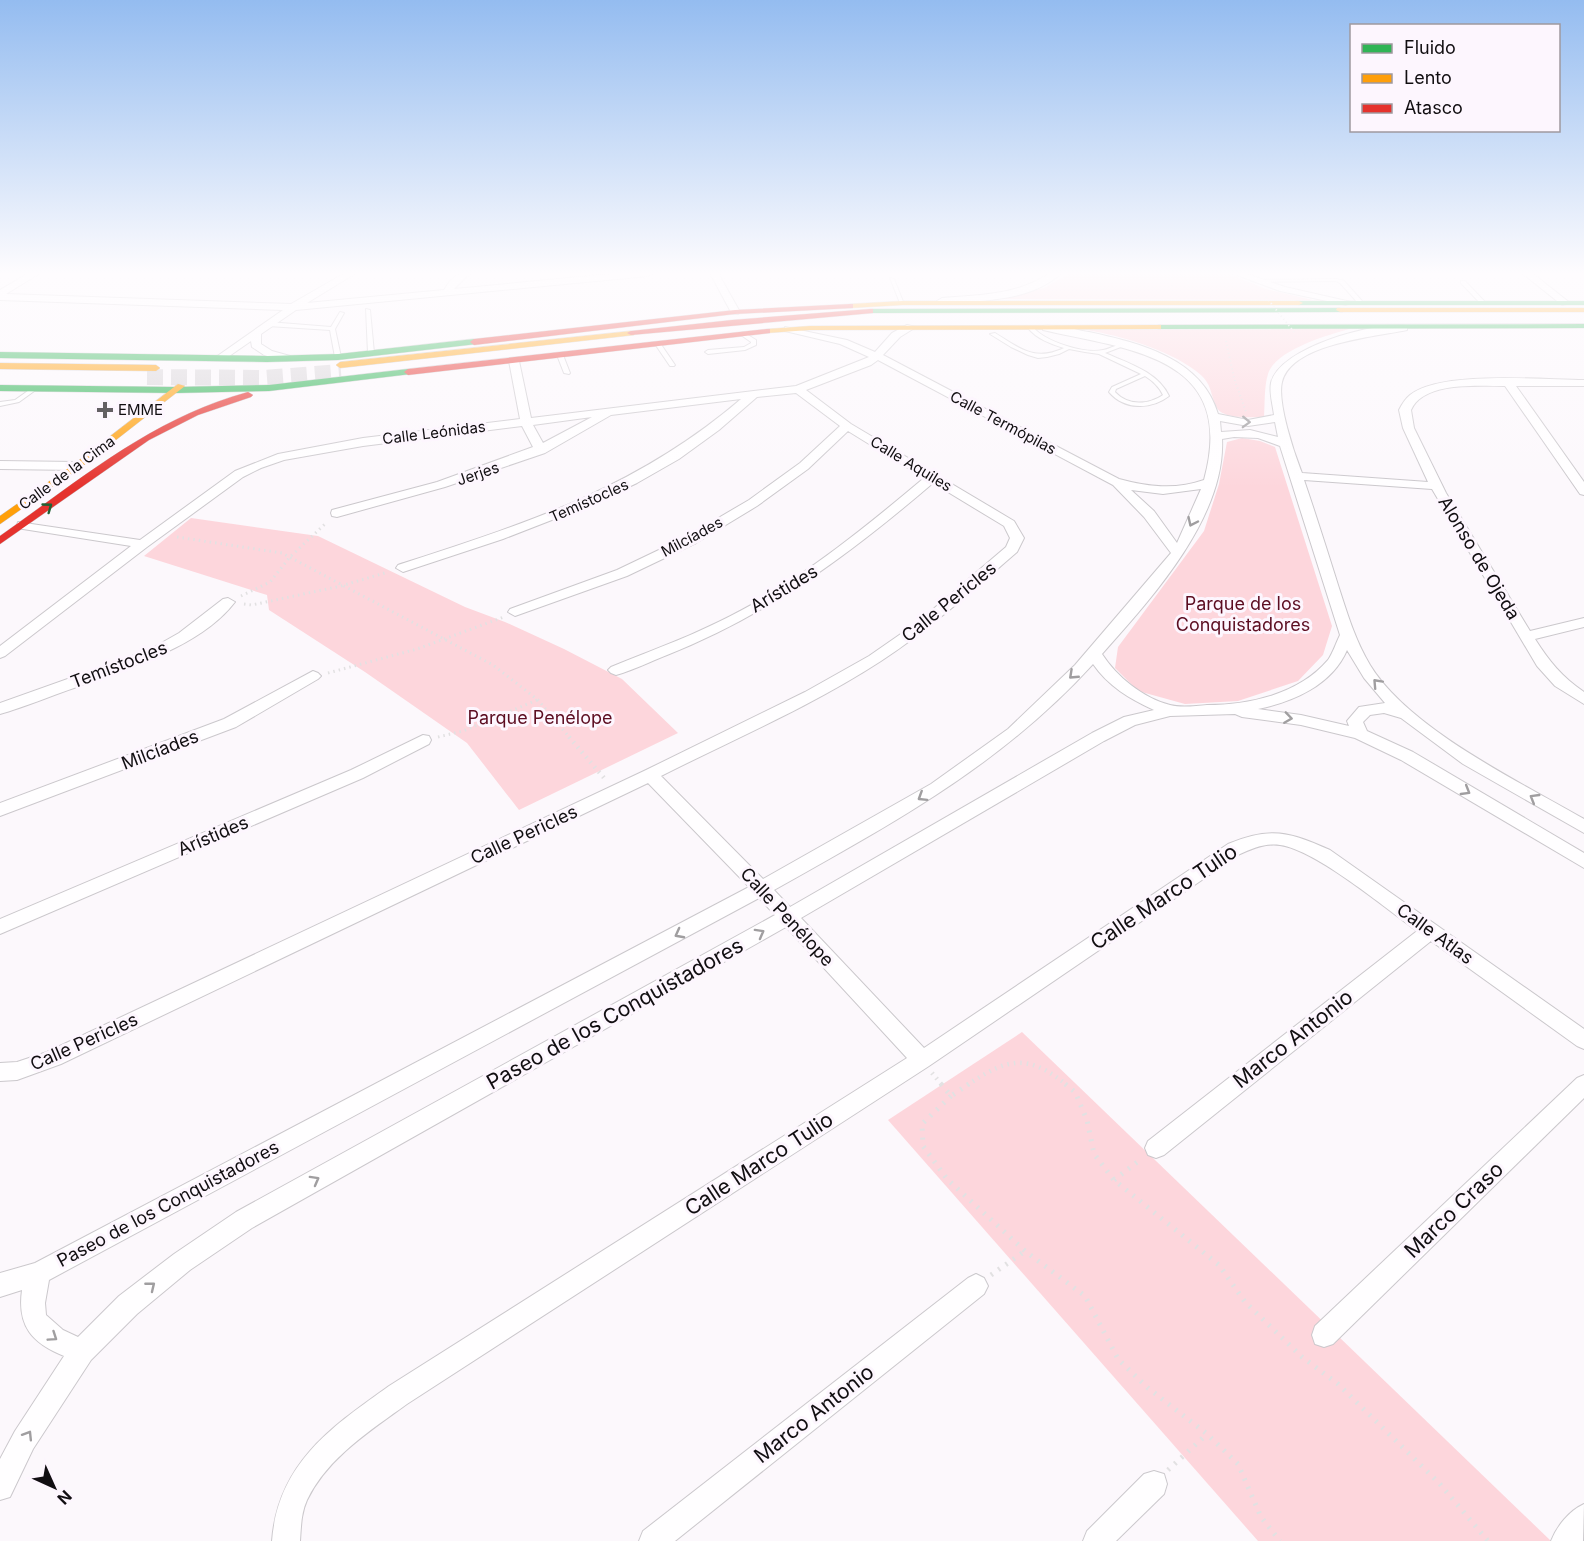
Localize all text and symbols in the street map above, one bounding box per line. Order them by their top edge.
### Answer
legend [1350,24,1560,132]
text: Fluido [1404,37,1456,58]
text: Lento [1404,67,1452,88]
text: Atasco [1404,97,1463,118]
street label: Calle Termópilas [947,387,1060,459]
place label: EMME [118,400,163,419]
marker: EMME [96,401,114,419]
one-way arrow [1241,416,1250,429]
street label: Calle Leónidas [381,417,487,448]
street label: Calle de la Cima [15,431,118,514]
street label: Calle Aquiles [867,432,956,495]
street label: Jerjes [454,457,502,490]
street label: Temístocles [546,475,631,526]
street label: Alonso de Ojeda [1434,492,1524,623]
one-way arrow [41,503,52,514]
street label: Milcíades [658,512,726,561]
one-way arrow [1188,516,1200,527]
street label: Calle Pericles [897,557,1000,646]
street label: Arístides [746,560,821,617]
park label: Parque de los Conquistadores [1176,593,1310,635]
street label: Temístocles [68,637,170,693]
one-way arrow [1070,668,1080,679]
one-way arrow [1373,680,1384,690]
park label: Parque Penélope [468,707,613,728]
one-way arrow [1283,711,1292,724]
street label: Milcíades [118,725,201,774]
one-way arrow [1460,784,1470,796]
one-way arrow [918,789,928,801]
one-way arrow [1530,793,1540,805]
street label: Calle Pericles [467,801,581,868]
street label: Arístides [174,811,251,860]
street label: Calle Marco Tulio [1086,838,1242,955]
street label: Calle Penélope [736,863,838,970]
street label: Calle Atlas [1393,899,1478,968]
one-way arrow [674,927,685,938]
one-way arrow [754,929,765,940]
street label: Paseo de los Conquistadores [482,932,747,1095]
street label: Marco Antonio [1228,984,1358,1093]
street label: Calle Pericles [27,1008,141,1075]
street label: Calle Marco Tulio [680,1106,837,1221]
street label: Paseo de los Conquistadores [53,1136,282,1271]
street label: Marco Craso [1399,1156,1508,1263]
one-way arrow [309,1176,319,1188]
one-way arrow [145,1283,156,1294]
one-way arrow [47,1330,58,1341]
street label: Marco Antonio [749,1359,879,1468]
one-way arrow [20,1431,32,1441]
north arrow [24,1457,84,1517]
text: N [53,1486,76,1509]

